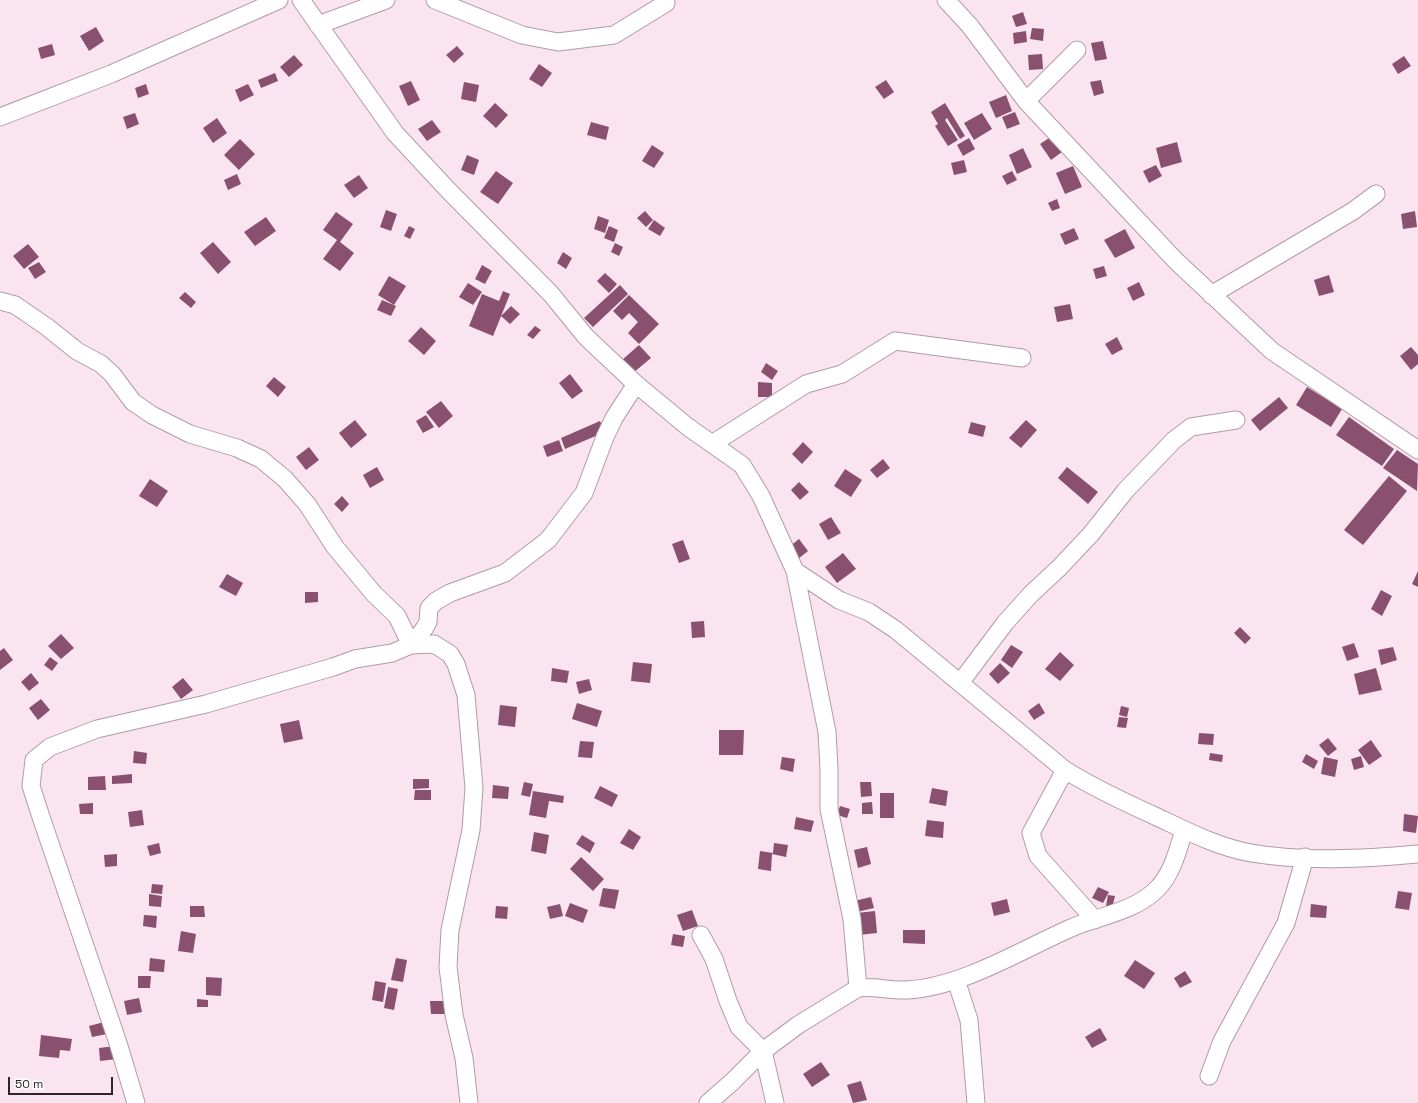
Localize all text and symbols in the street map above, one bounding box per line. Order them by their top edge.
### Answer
scale bar [10,1069,115,1095]
text: 50 m [15,1076,43,1092]

